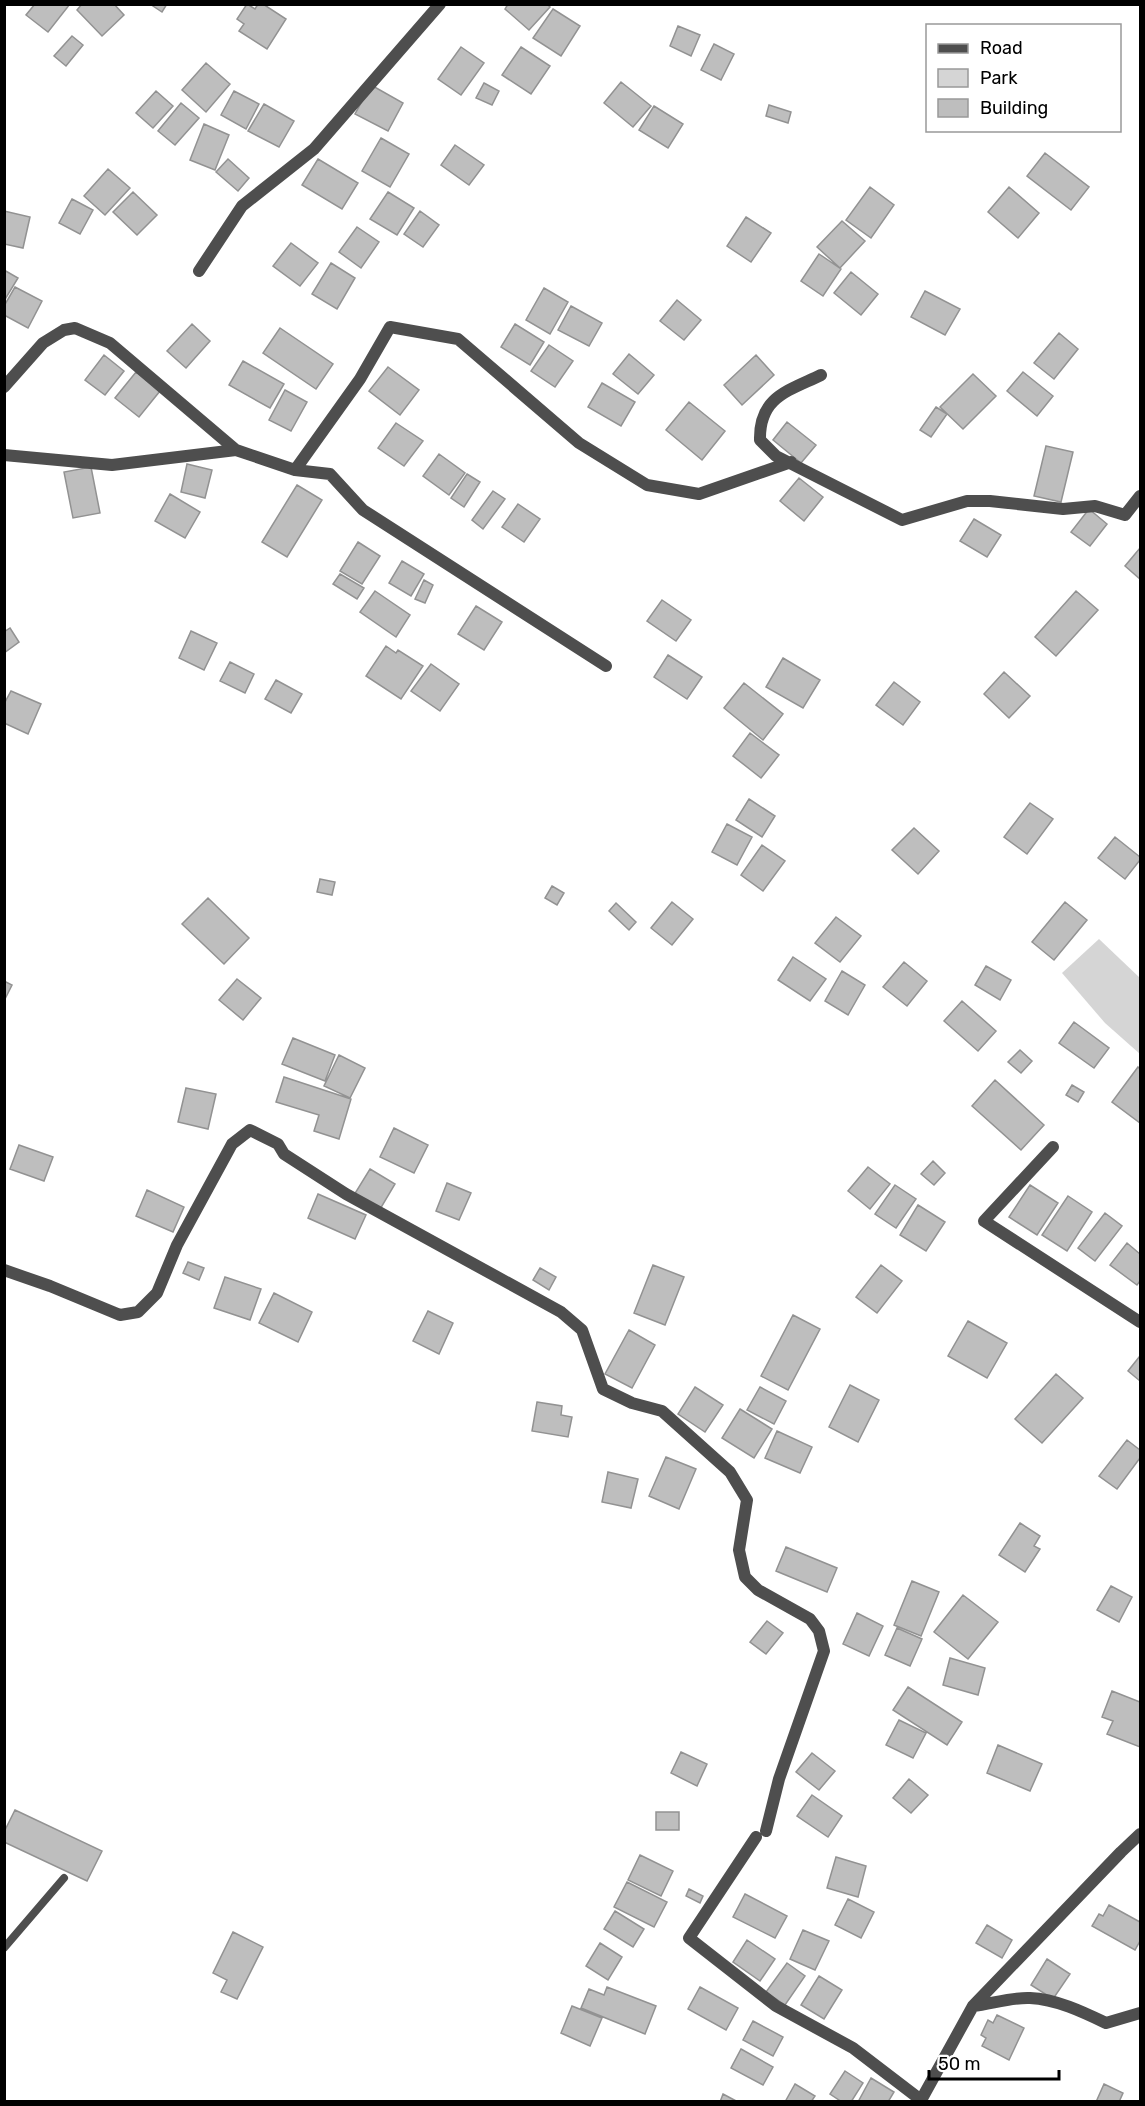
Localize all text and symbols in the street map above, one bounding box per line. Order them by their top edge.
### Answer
legend [926,24,1121,132]
text: Road [980,37,1023,59]
text: Park [980,67,1018,89]
text: Building [980,97,1048,119]
scale bar [929,2043,1060,2081]
text: 50 m [938,2053,981,2075]

